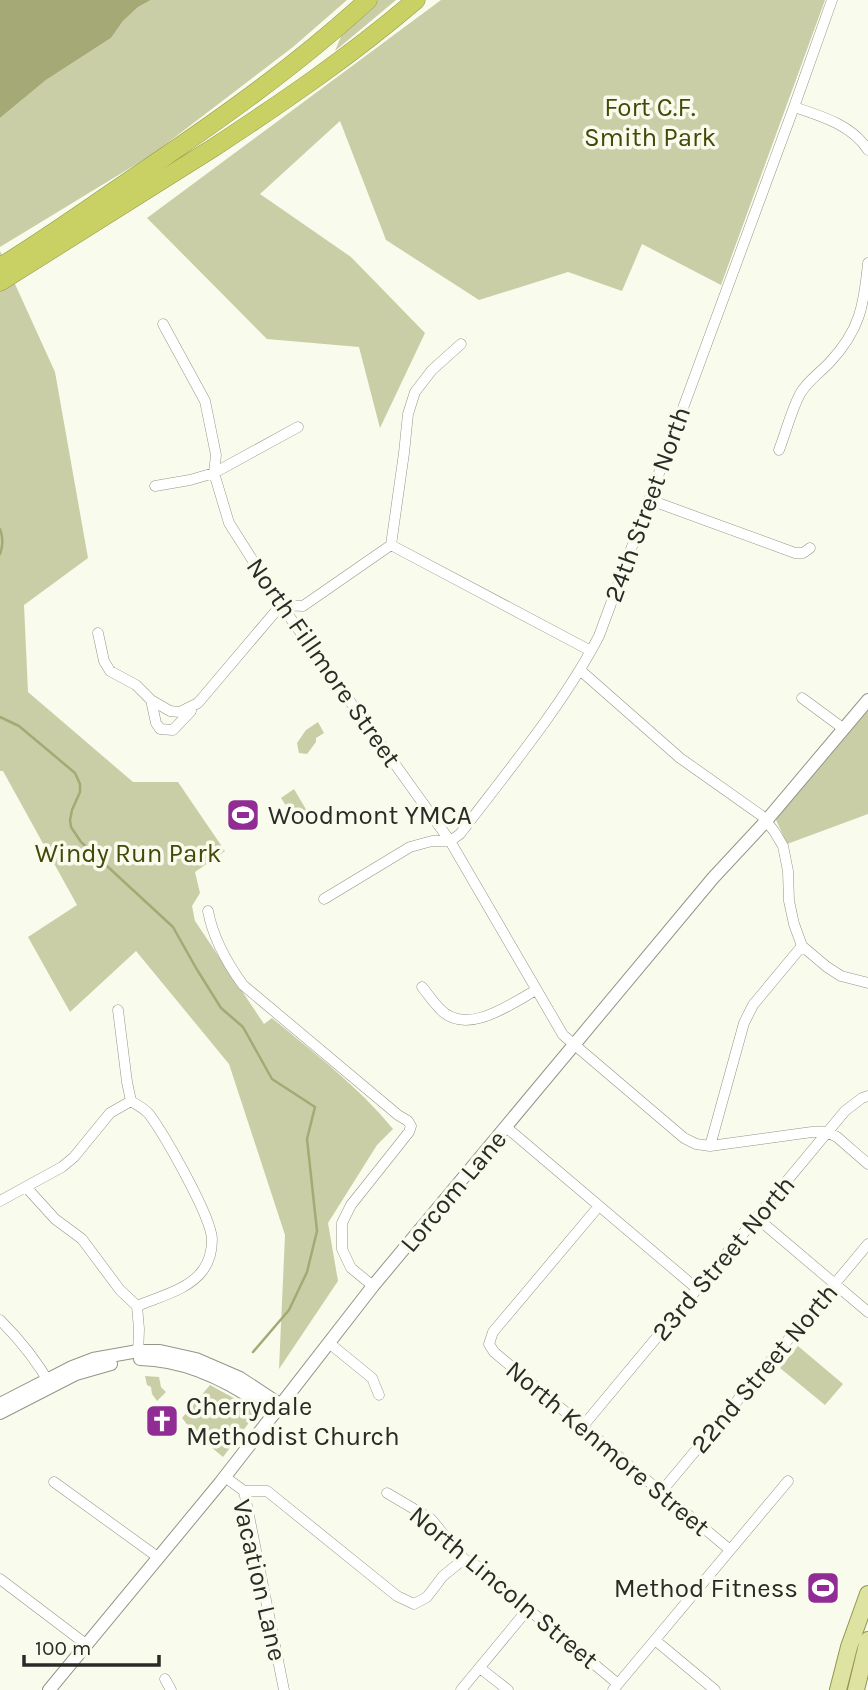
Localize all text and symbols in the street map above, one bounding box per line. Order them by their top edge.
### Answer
park label: Fort C.F. Smith Park [584,92,716,153]
street label: 24th Street North [598,402,697,606]
street label: North Fillmore Street [240,552,407,773]
sports icon: Woodmont YMCA [224,796,262,834]
place label: Woodmont YMCA [268,800,472,831]
park label: Windy Run Park [35,838,221,869]
street label: Lorcom Lane [393,1124,513,1259]
street label: 23rd Street North [645,1170,801,1347]
street label: 22nd Street North [684,1277,844,1459]
street label: North Kenmore Street [499,1354,716,1543]
place label: Cherrydale Methodist Church [186,1391,400,1452]
church icon: Cherrydale Methodist Church [143,1402,181,1440]
street label: Vacation Lane [226,1496,293,1664]
street label: North Lincoln Street [403,1499,604,1675]
sports icon: Method Fitness [804,1569,842,1607]
place label: Method Fitness [614,1573,798,1604]
scale bar [24,1624,159,1668]
text: 100 m [35,1636,92,1660]

